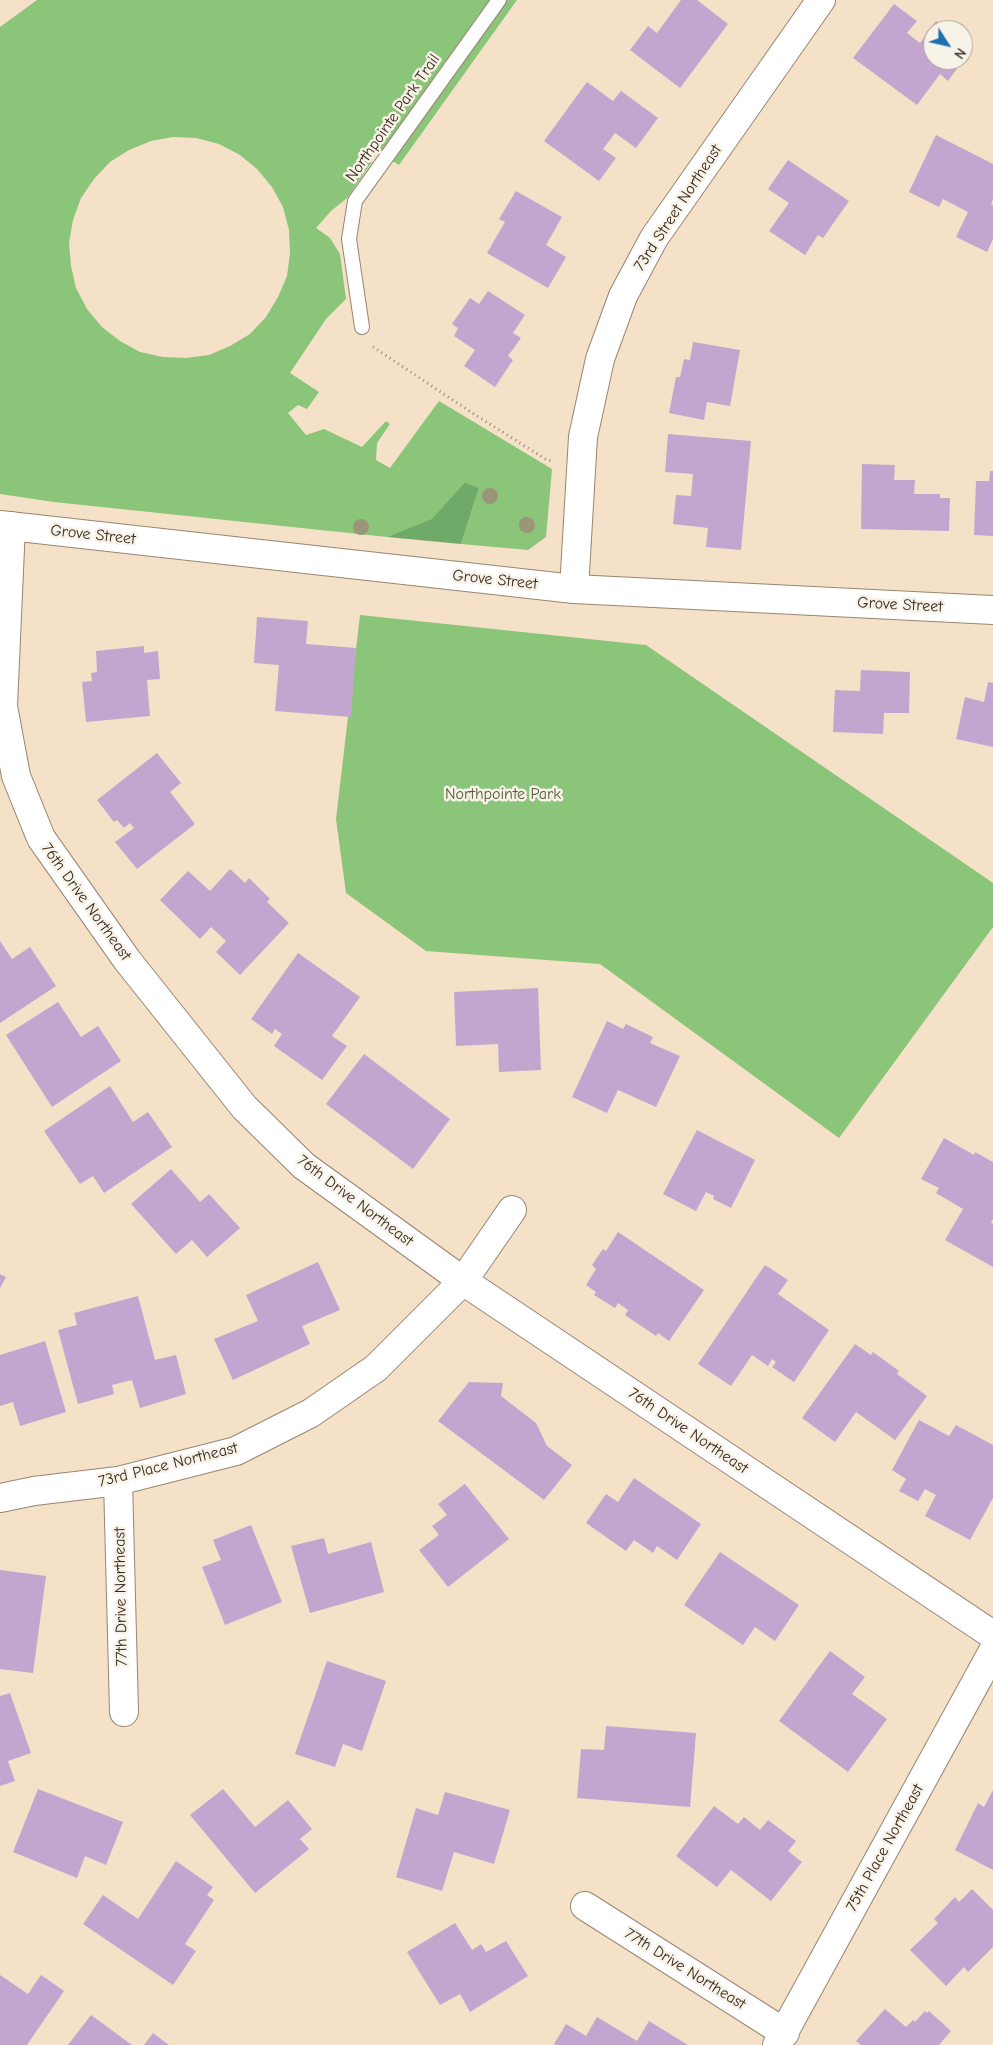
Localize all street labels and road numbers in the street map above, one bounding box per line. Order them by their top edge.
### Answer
street label: Northpointe Park Trail [342,51,444,185]
street label: 73rd Street Northeast [630,141,726,275]
street label: Grove Street [49,521,137,549]
street label: Grove Street [451,566,539,594]
street label: Grove Street [857,593,943,617]
street label: 76th Drive Northeast [37,840,135,964]
street label: 76th Drive Northeast [293,1151,417,1251]
street label: 76th Drive Northeast [624,1384,752,1478]
street label: 73rd Place Northeast [96,1438,240,1492]
street label: 77th Drive Northeast [110,1527,132,1667]
street label: 75th Place Northeast [842,1781,928,1915]
street label: 77th Drive Northeast [621,1924,749,2014]

